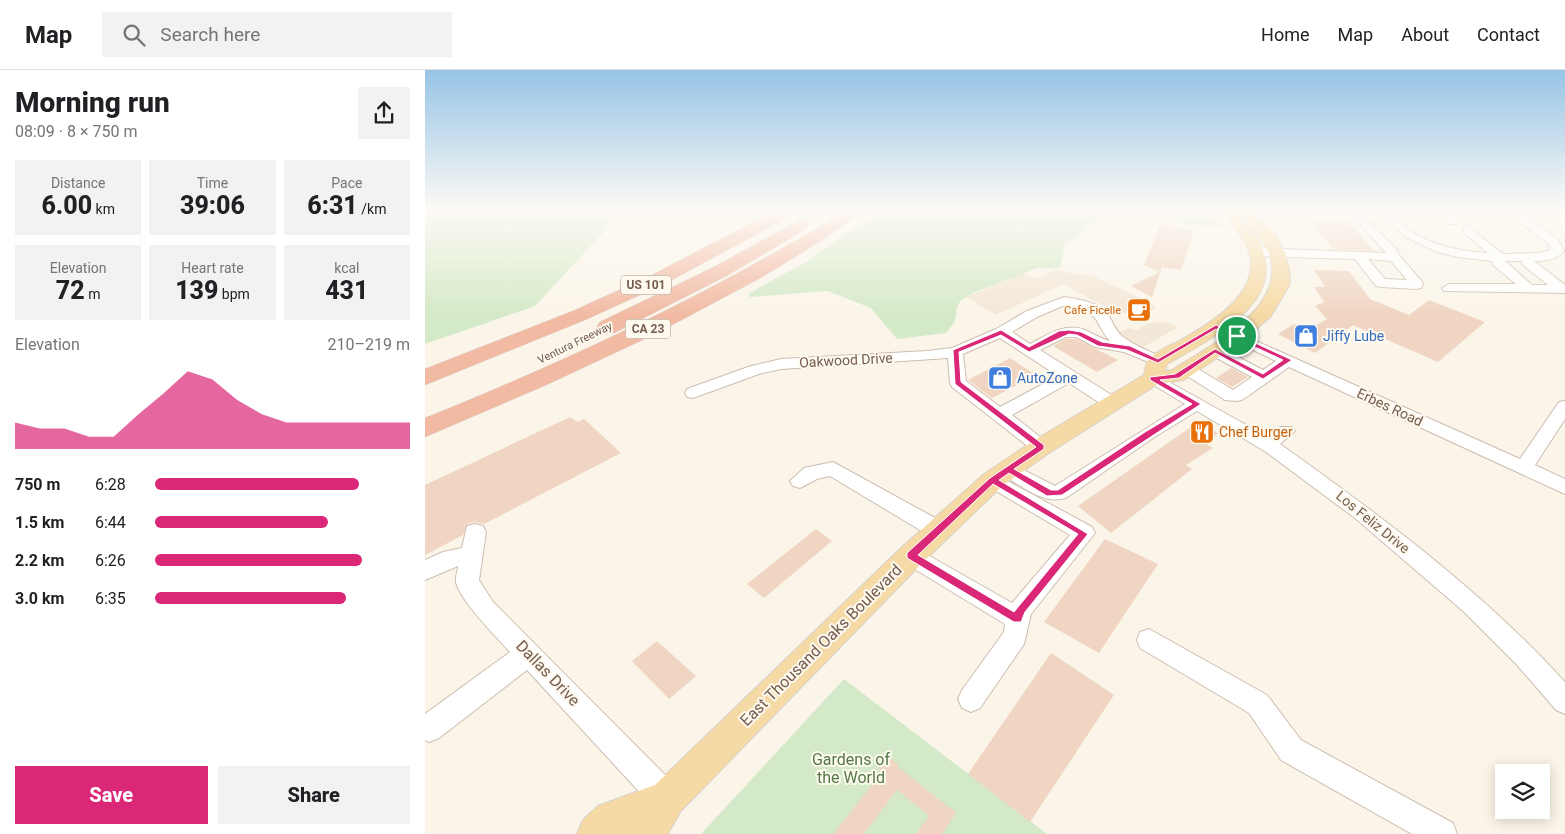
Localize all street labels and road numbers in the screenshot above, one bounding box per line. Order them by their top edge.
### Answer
road number: US 101 [621,276,671,294]
street label: Ventura Freeway [536,319,615,367]
road number: CA 23 [625,320,671,338]
street label: Oakwood Drive [799,350,893,370]
street label: Erbes Road [1355,385,1425,429]
street label: Los Feliz Drive [1333,487,1413,557]
street label: East Thousand Oaks Boulevard [736,560,906,730]
street label: Dallas Drive [512,636,584,710]

